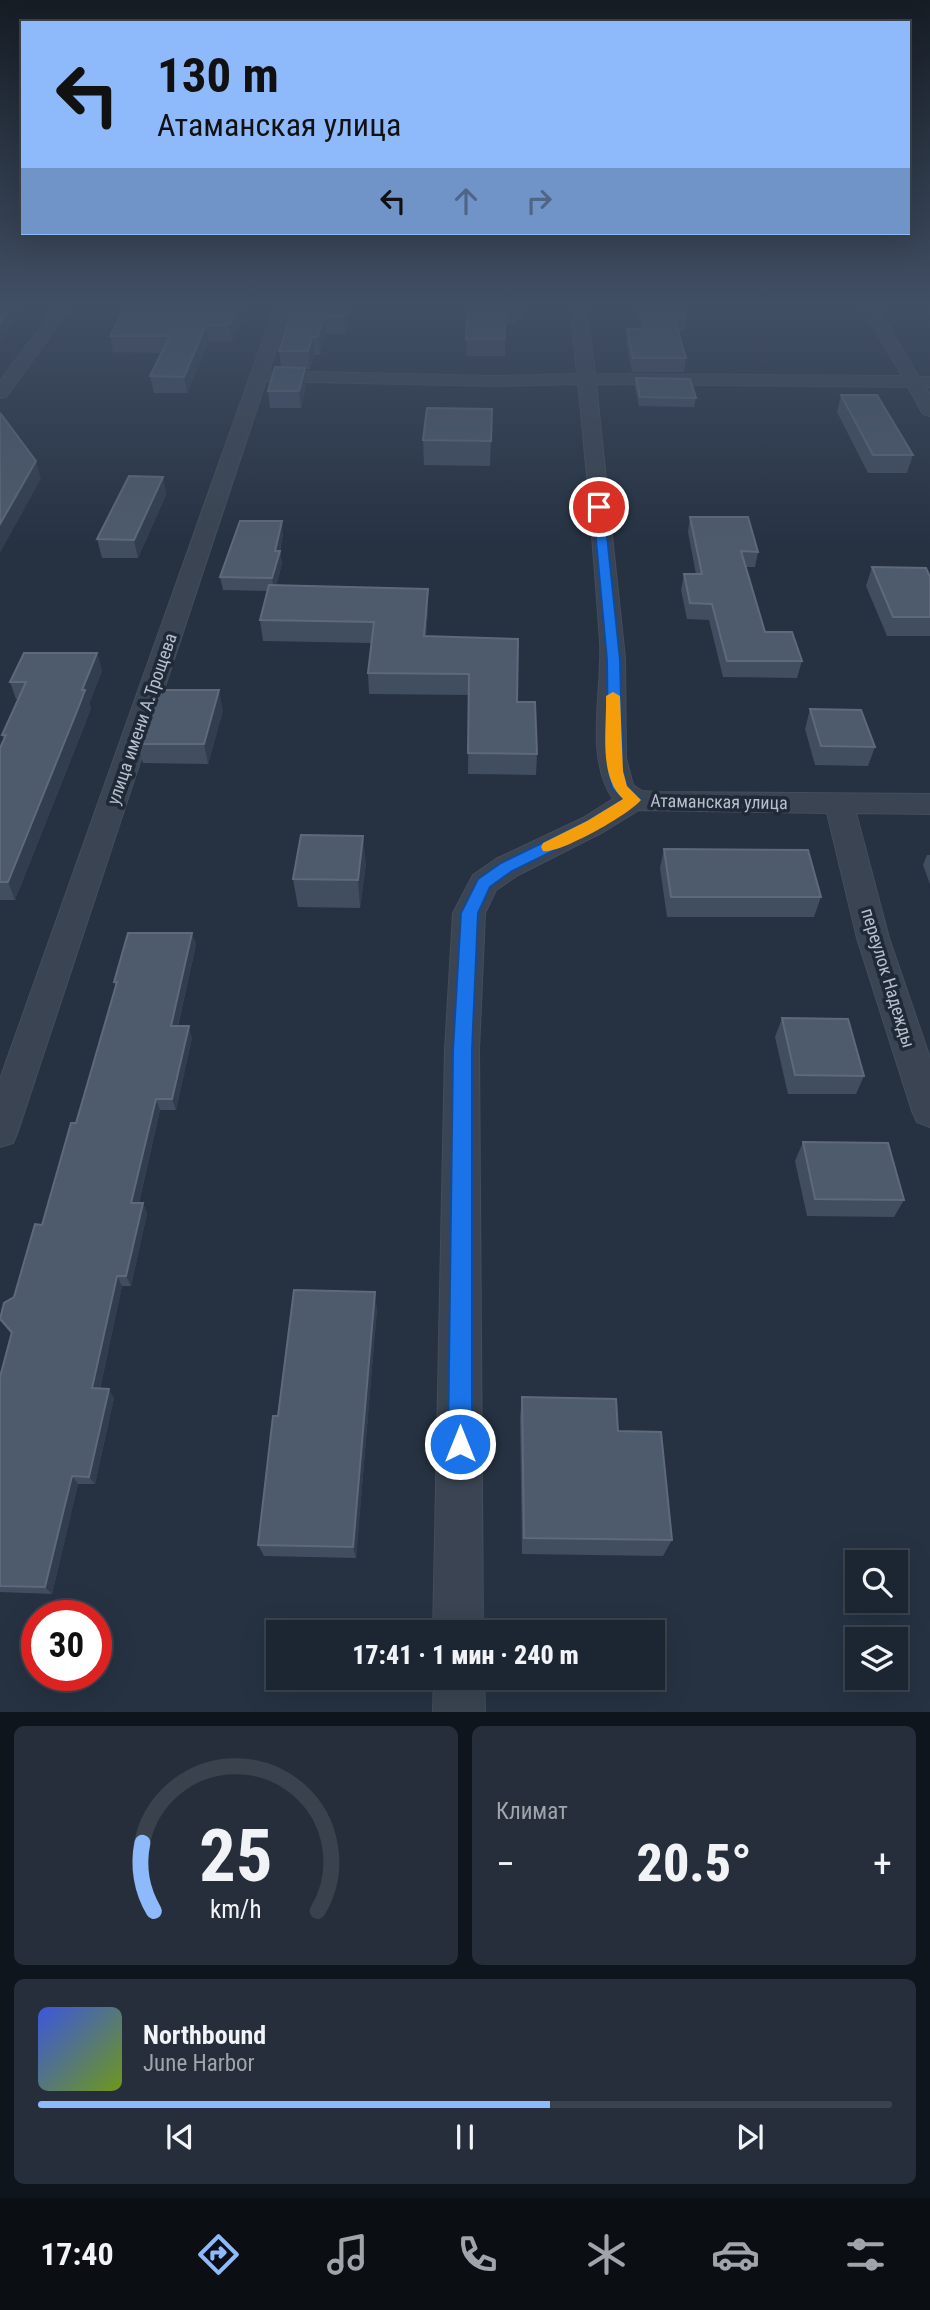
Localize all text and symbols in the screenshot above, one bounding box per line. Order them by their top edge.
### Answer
text: 130 m [157,47,279,104]
icon: left [42,49,133,140]
text: Атаманская улица [157,106,401,144]
icon: left [374,182,412,220]
icon: ahead [447,182,485,220]
icon: right [520,182,558,220]
pin [569,477,629,537]
icon: arrive [580,488,618,526]
street label: улица имени А.Трощева [102,630,181,807]
street label: Атаманская улица [650,790,788,813]
street label: переулок Надежды [857,906,920,1050]
position arrow [423,1407,497,1481]
map controls [845,1550,908,1690]
button: search [845,1550,908,1613]
speed limit sign: 30 [21,1600,112,1691]
button: layers [845,1627,908,1690]
text: 17:41 · 1 мин · 240 m [352,1640,579,1670]
text: Климат [496,1798,568,1825]
text: 25 [199,1814,273,1900]
text: 20.5° [636,1833,752,1894]
text: − [496,1842,515,1886]
text: + [873,1842,892,1886]
text: km/h [210,1895,262,1924]
text: Northbound [143,2020,266,2050]
text: June Harbor [143,2050,255,2077]
icon: previous [161,2118,199,2156]
icon: pause [446,2118,484,2156]
icon: next [731,2118,769,2156]
icon: directions [194,2230,243,2279]
icon: music [323,2230,372,2279]
icon: phone [453,2230,502,2279]
icon: climate [582,2230,631,2279]
icon: car [711,2230,760,2279]
icon: filters [841,2230,890,2279]
text: 17:40 [40,2235,114,2273]

